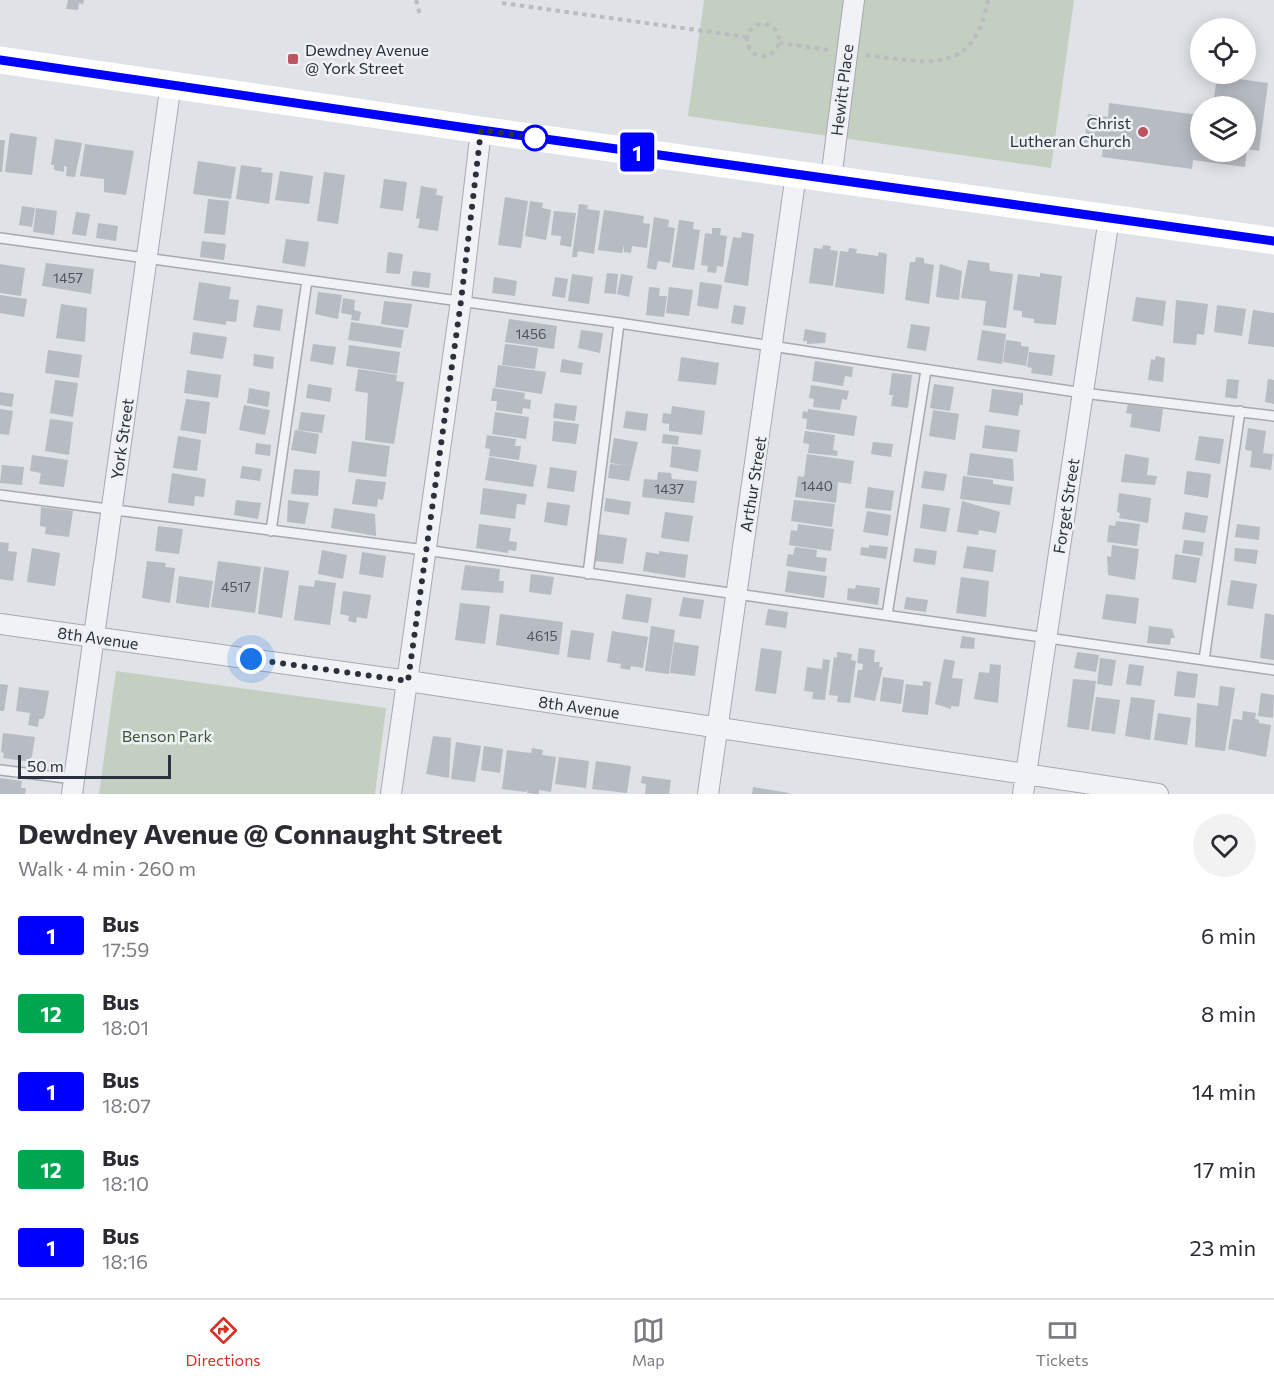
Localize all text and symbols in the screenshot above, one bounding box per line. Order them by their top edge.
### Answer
map controls [1190,18,1256,162]
button: locate [1190,18,1256,84]
place label: Dewdney Avenue @ York Street [305,40,429,77]
street label: Hewitt Place [826,43,857,137]
marker: Dewdney Avenue @ York Street [286,52,300,66]
button: layers [1190,96,1256,162]
place label: Christ Lutheran Church [1010,113,1131,150]
unlabelled marker [522,125,548,151]
marker: Christ Lutheran Church [1136,125,1150,139]
line badge: 1 [618,132,656,172]
text: 1 [632,140,642,165]
house number: 1457 [53,269,83,286]
house number: 1456 [516,325,546,342]
street label: York Street [106,397,137,481]
street label: Arthur Street [736,434,770,533]
street label: Forget Street [1049,456,1083,555]
house number: 1440 [801,477,833,494]
house number: 1437 [654,480,684,497]
house number: 4517 [221,578,251,595]
street label: 8th Avenue [56,622,140,653]
house number: 4615 [527,627,557,644]
your location [236,644,266,674]
street label: 8th Avenue [537,691,621,722]
park label: Benson Park [122,726,213,745]
scale bar [18,752,171,780]
text: 50 m [27,756,64,775]
button: heart [1193,814,1256,877]
text: Dewdney Avenue @ Connaught Street [18,816,502,850]
text: Walk · 4 min · 260 m [18,856,196,880]
text: Bus [102,910,139,937]
text: 6 min [1201,922,1256,949]
text: 1 [46,923,56,948]
text: 17:59 [102,937,149,961]
text: Bus [102,988,139,1015]
text: 8 min [1201,1000,1256,1027]
text: 12 [40,1001,62,1026]
text: 18:01 [102,1015,149,1039]
text: Bus [102,1066,139,1093]
text: 14 min [1192,1078,1256,1105]
text: 1 [46,1079,56,1104]
text: 18:07 [102,1093,151,1117]
text: Bus [102,1144,139,1171]
text: 17 min [1193,1156,1256,1183]
text: 12 [40,1157,62,1182]
text: 18:10 [102,1171,149,1195]
text: Bus [102,1222,139,1249]
text: 23 min [1190,1234,1256,1261]
text: 1 [46,1235,56,1260]
text: 18:16 [102,1249,148,1273]
tab: Directions [186,1314,261,1369]
tab: Map [632,1314,665,1369]
tab: Tickets [1036,1314,1088,1369]

